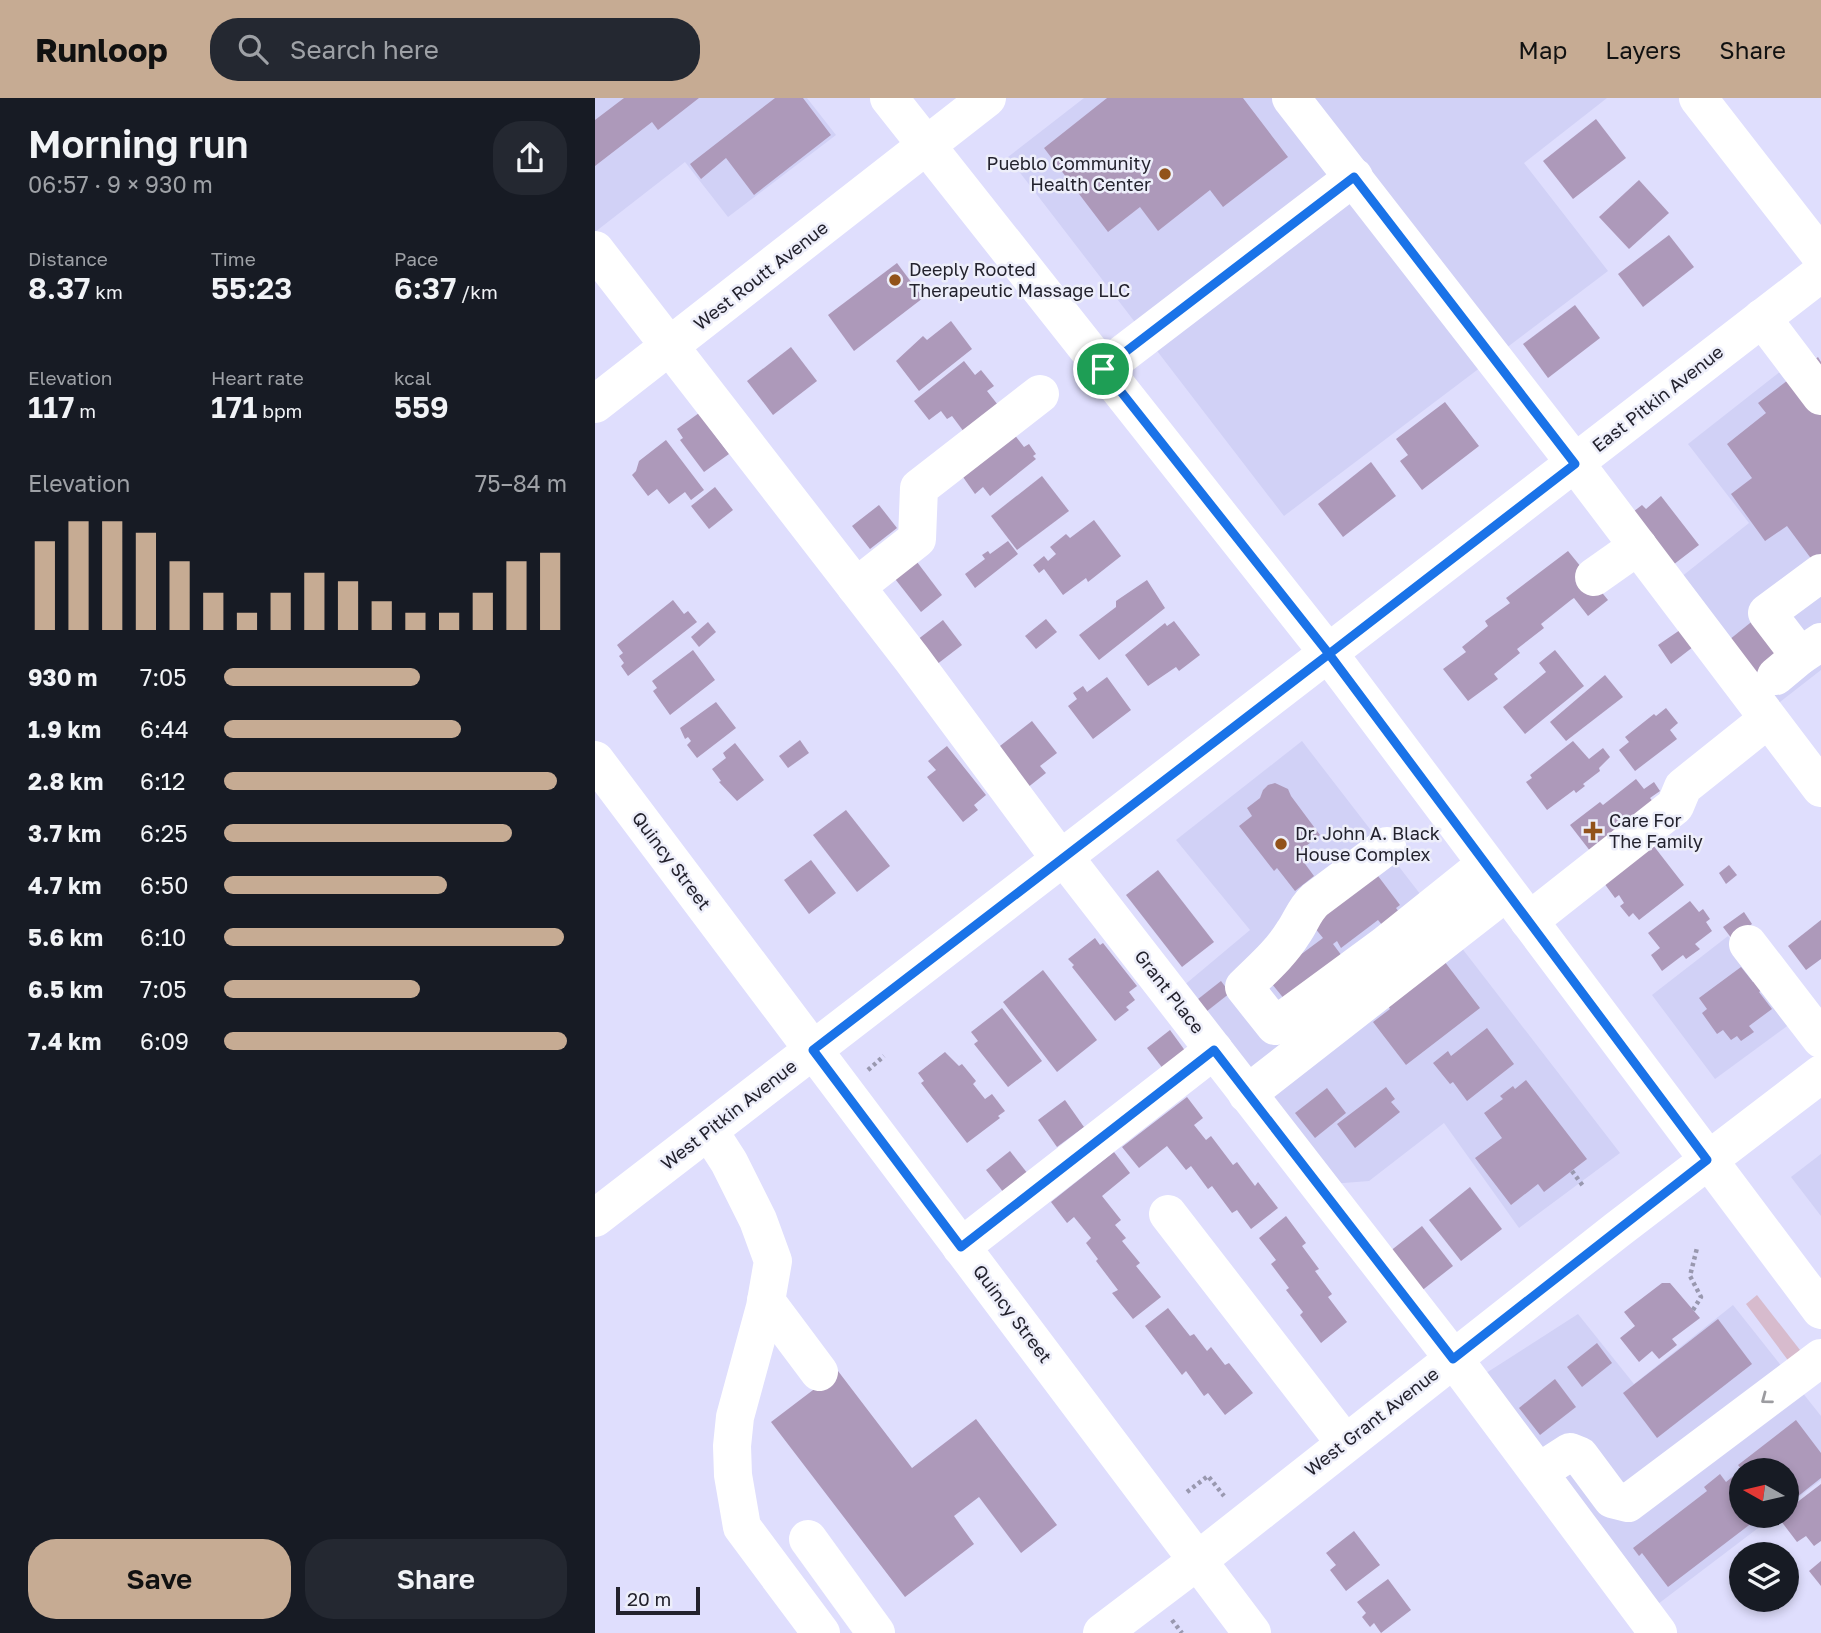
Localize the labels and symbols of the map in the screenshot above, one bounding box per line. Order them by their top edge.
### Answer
place label: Pueblo Community Health Center [987,152,1151,195]
marker: Pueblo Community Health Center [1157,166,1173,182]
street label: West Routt Avenue [689,216,832,334]
place label: Deeply Rooted Therapeutic Massage LLC [909,258,1130,301]
marker: Deeply Rooted Therapeutic Massage LLC [887,272,903,288]
pin [1073,339,1133,399]
street label: East Pitkin Avenue [1588,340,1727,456]
street label: Quincy Street [628,807,716,914]
place label: Care For The Family [1609,809,1703,852]
marker: Care For The Family [1583,821,1603,841]
place label: Dr. John A. Black House Complex [1295,822,1440,865]
marker: Dr. John A. Black House Complex [1273,836,1289,852]
street label: Grant Place [1130,945,1209,1038]
street label: West Pitkin Avenue [656,1054,801,1174]
street label: Quincy Street [969,1260,1057,1367]
street label: West Grant Avenue [1300,1362,1443,1480]
one-way arrow [1762,1391,1774,1403]
north arrow [1729,1458,1799,1528]
scale bar [616,1584,700,1616]

